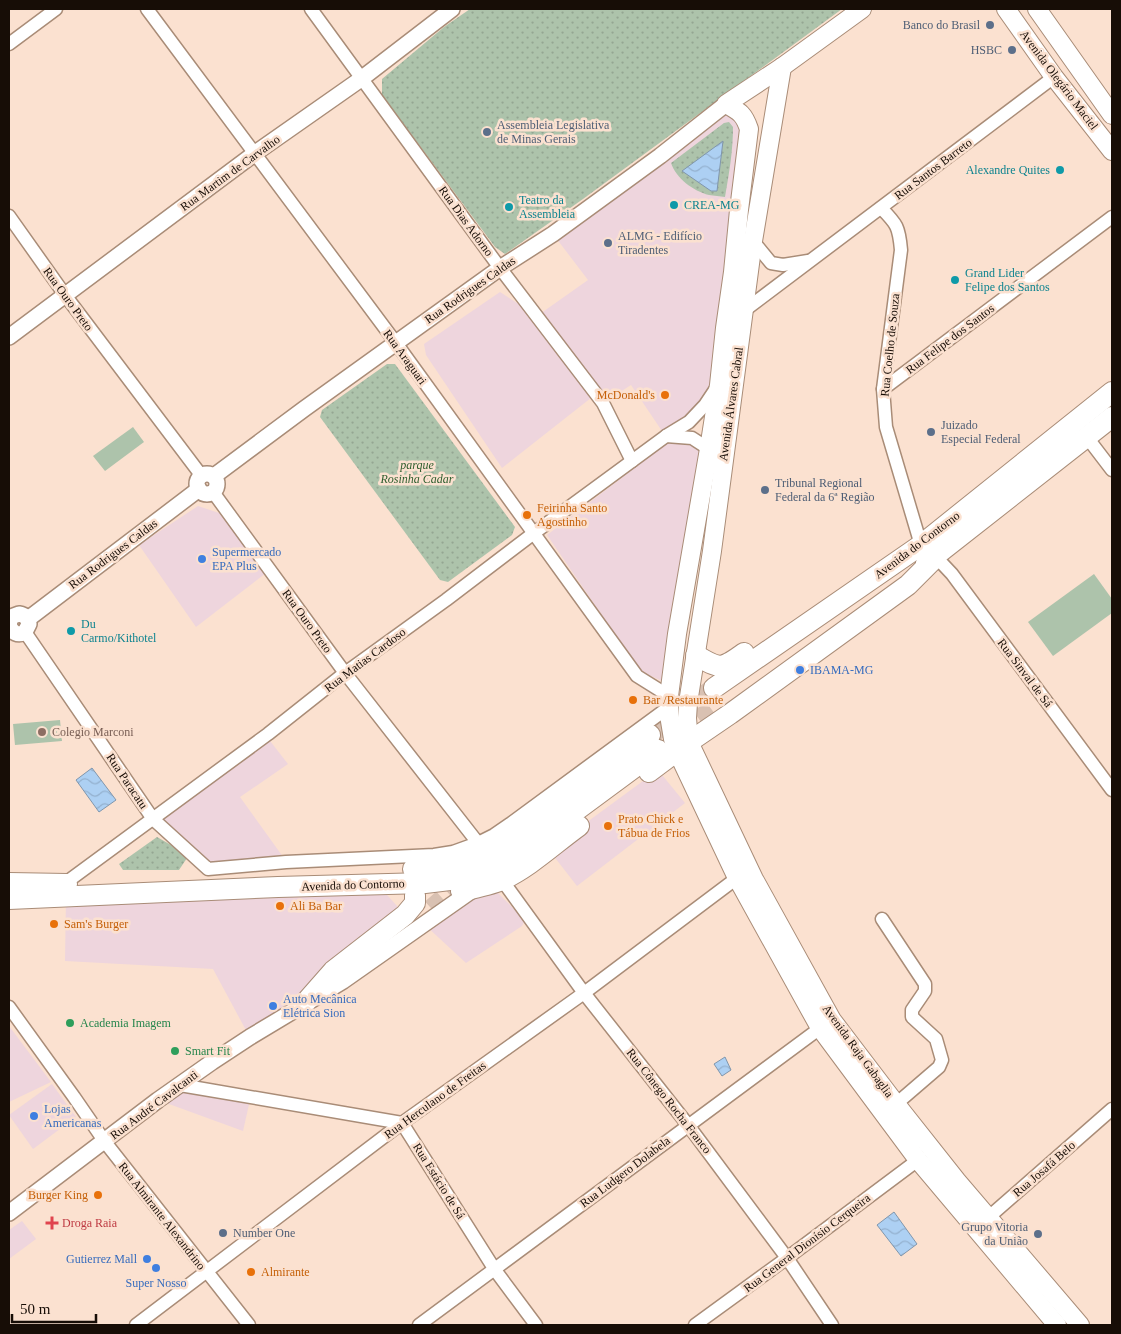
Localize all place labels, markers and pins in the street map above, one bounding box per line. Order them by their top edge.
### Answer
place label: Banco do Brasil [903,18,981,32]
marker: Banco do Brasil [984,19,996,31]
place label: HSBC [971,43,1002,57]
marker: HSBC [1006,44,1018,56]
place label: Assembleia Legislativa de Minas Gerais [497,118,610,146]
marker: Assembleia Legislativa de Minas Gerais [481,126,493,138]
place label: Alexandre Quites [966,163,1050,177]
marker: Alexandre Quites [1054,164,1066,176]
place label: Teatro da Assembleia [519,193,576,221]
place label: CREA-MG [684,198,740,212]
marker: CREA-MG [668,199,680,211]
marker: Teatro da Assembleia [503,201,515,213]
place label: ALMG - Edifício Tiradentes [618,229,702,257]
marker: ALMG - Edifício Tiradentes [602,237,614,249]
place label: Grand Lider Felipe dos Santos [965,266,1050,294]
marker: Grand Lider Felipe dos Santos [949,274,961,286]
place label: McDonald's [597,388,655,402]
marker: McDonald's [659,389,671,401]
place label: Juizado Especial Federal [941,418,1021,446]
marker: Juizado Especial Federal [925,426,937,438]
place label: Tribunal Regional Federal da 6ª Região [775,476,875,504]
marker: Tribunal Regional Federal da 6ª Região [759,484,771,496]
place label: Feirinha Santo Agostinho [537,501,607,529]
marker: Feirinha Santo Agostinho [521,509,533,521]
place label: Supermercado EPA Plus [212,545,281,573]
marker: Supermercado EPA Plus [196,553,208,565]
place label: Du Carmo/Kithotel [81,617,157,645]
marker: Du Carmo/Kithotel [65,625,77,637]
place label: IBAMA-MG [810,663,874,677]
marker: IBAMA-MG [794,664,806,676]
place label: Bar /Restaurante [643,693,723,707]
marker: Bar /Restaurante [627,694,639,706]
place label: Colegio Marconi [52,725,134,739]
marker: Colegio Marconi [36,726,48,738]
place label: Prato Chick e Tábua de Frios [618,812,690,840]
marker: Prato Chick e Tábua de Frios [602,820,614,832]
place label: Ali Ba Bar [290,899,342,913]
marker: Ali Ba Bar [274,900,286,912]
place label: Sam's Burger [64,917,128,931]
marker: Sam's Burger [48,918,60,930]
place label: Auto Mecânica Elétrica Sion [283,992,357,1020]
marker: Auto Mecânica Elétrica Sion [267,1000,279,1012]
place label: Academia Imagem [80,1016,172,1030]
marker: Academia Imagem [64,1017,76,1029]
place label: Smart Fit [185,1044,231,1058]
marker: Smart Fit [169,1045,181,1057]
place label: Lojas Americanas [44,1102,102,1130]
marker: Lojas Americanas [28,1110,40,1122]
place label: Burger King [28,1188,88,1202]
marker: Burger King [92,1189,104,1201]
place label: Droga Raia [62,1216,118,1230]
marker: Droga Raia [46,1217,58,1229]
place label: Grupo Vitoria da União [961,1220,1029,1248]
place label: Number One [233,1226,295,1240]
marker: Number One [217,1227,229,1239]
marker: Grupo Vitoria da União [1032,1228,1044,1240]
place label: Gutierrez Mall [66,1252,138,1266]
marker: Gutierrez Mall [141,1253,153,1265]
marker: Super Nosso [150,1262,162,1274]
place label: Almirante [261,1265,310,1279]
marker: Almirante [245,1266,257,1278]
place label: Super Nosso [125,1276,187,1290]

